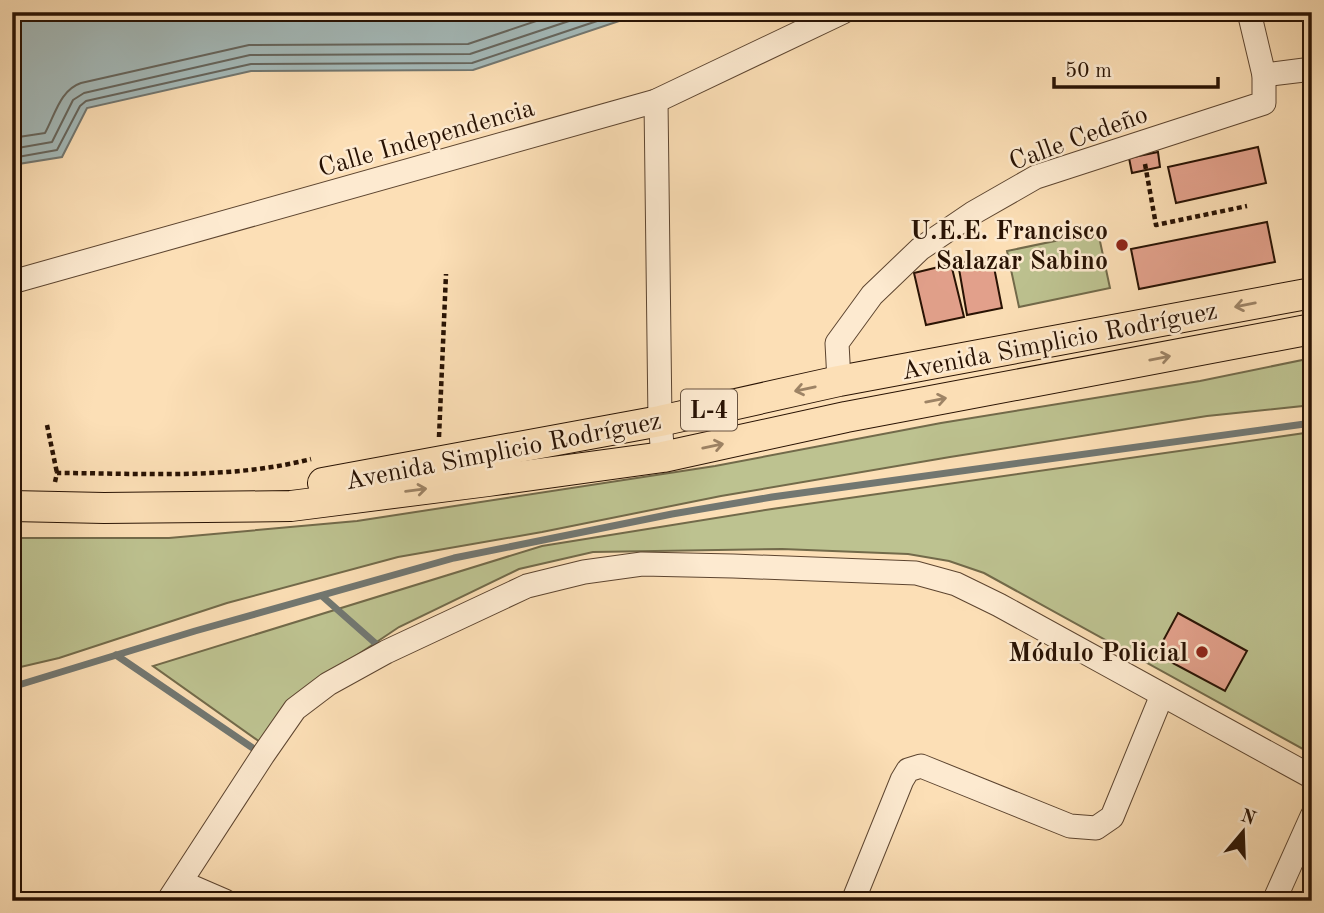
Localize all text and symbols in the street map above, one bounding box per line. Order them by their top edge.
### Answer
scale bar [1054,46,1219,90]
text: 50 m [1065,61,1112,82]
street label: Calle Independencia [315,96,538,182]
street label: Calle Cedeño [1006,102,1151,176]
place label: U.E.E. Francisco Salazar Sabino [910,219,1108,275]
marker: U.E.E. Francisco Salazar Sabino [1114,237,1130,253]
street label: Avenida Simplicio Rodríguez [899,299,1220,385]
one-way arrow [1234,299,1257,313]
one-way arrow [1148,351,1171,364]
one-way arrow [794,383,817,396]
road number: L-4 [681,390,737,430]
one-way arrow [924,393,947,406]
street label: Avenida Simplicio Rodríguez [343,409,664,495]
one-way arrow [701,439,724,452]
one-way arrow [404,484,427,497]
place label: Módulo Policial [1008,641,1188,667]
marker: Módulo Policial [1194,644,1210,660]
north arrow [1208,797,1278,867]
text: N [1238,807,1258,830]

